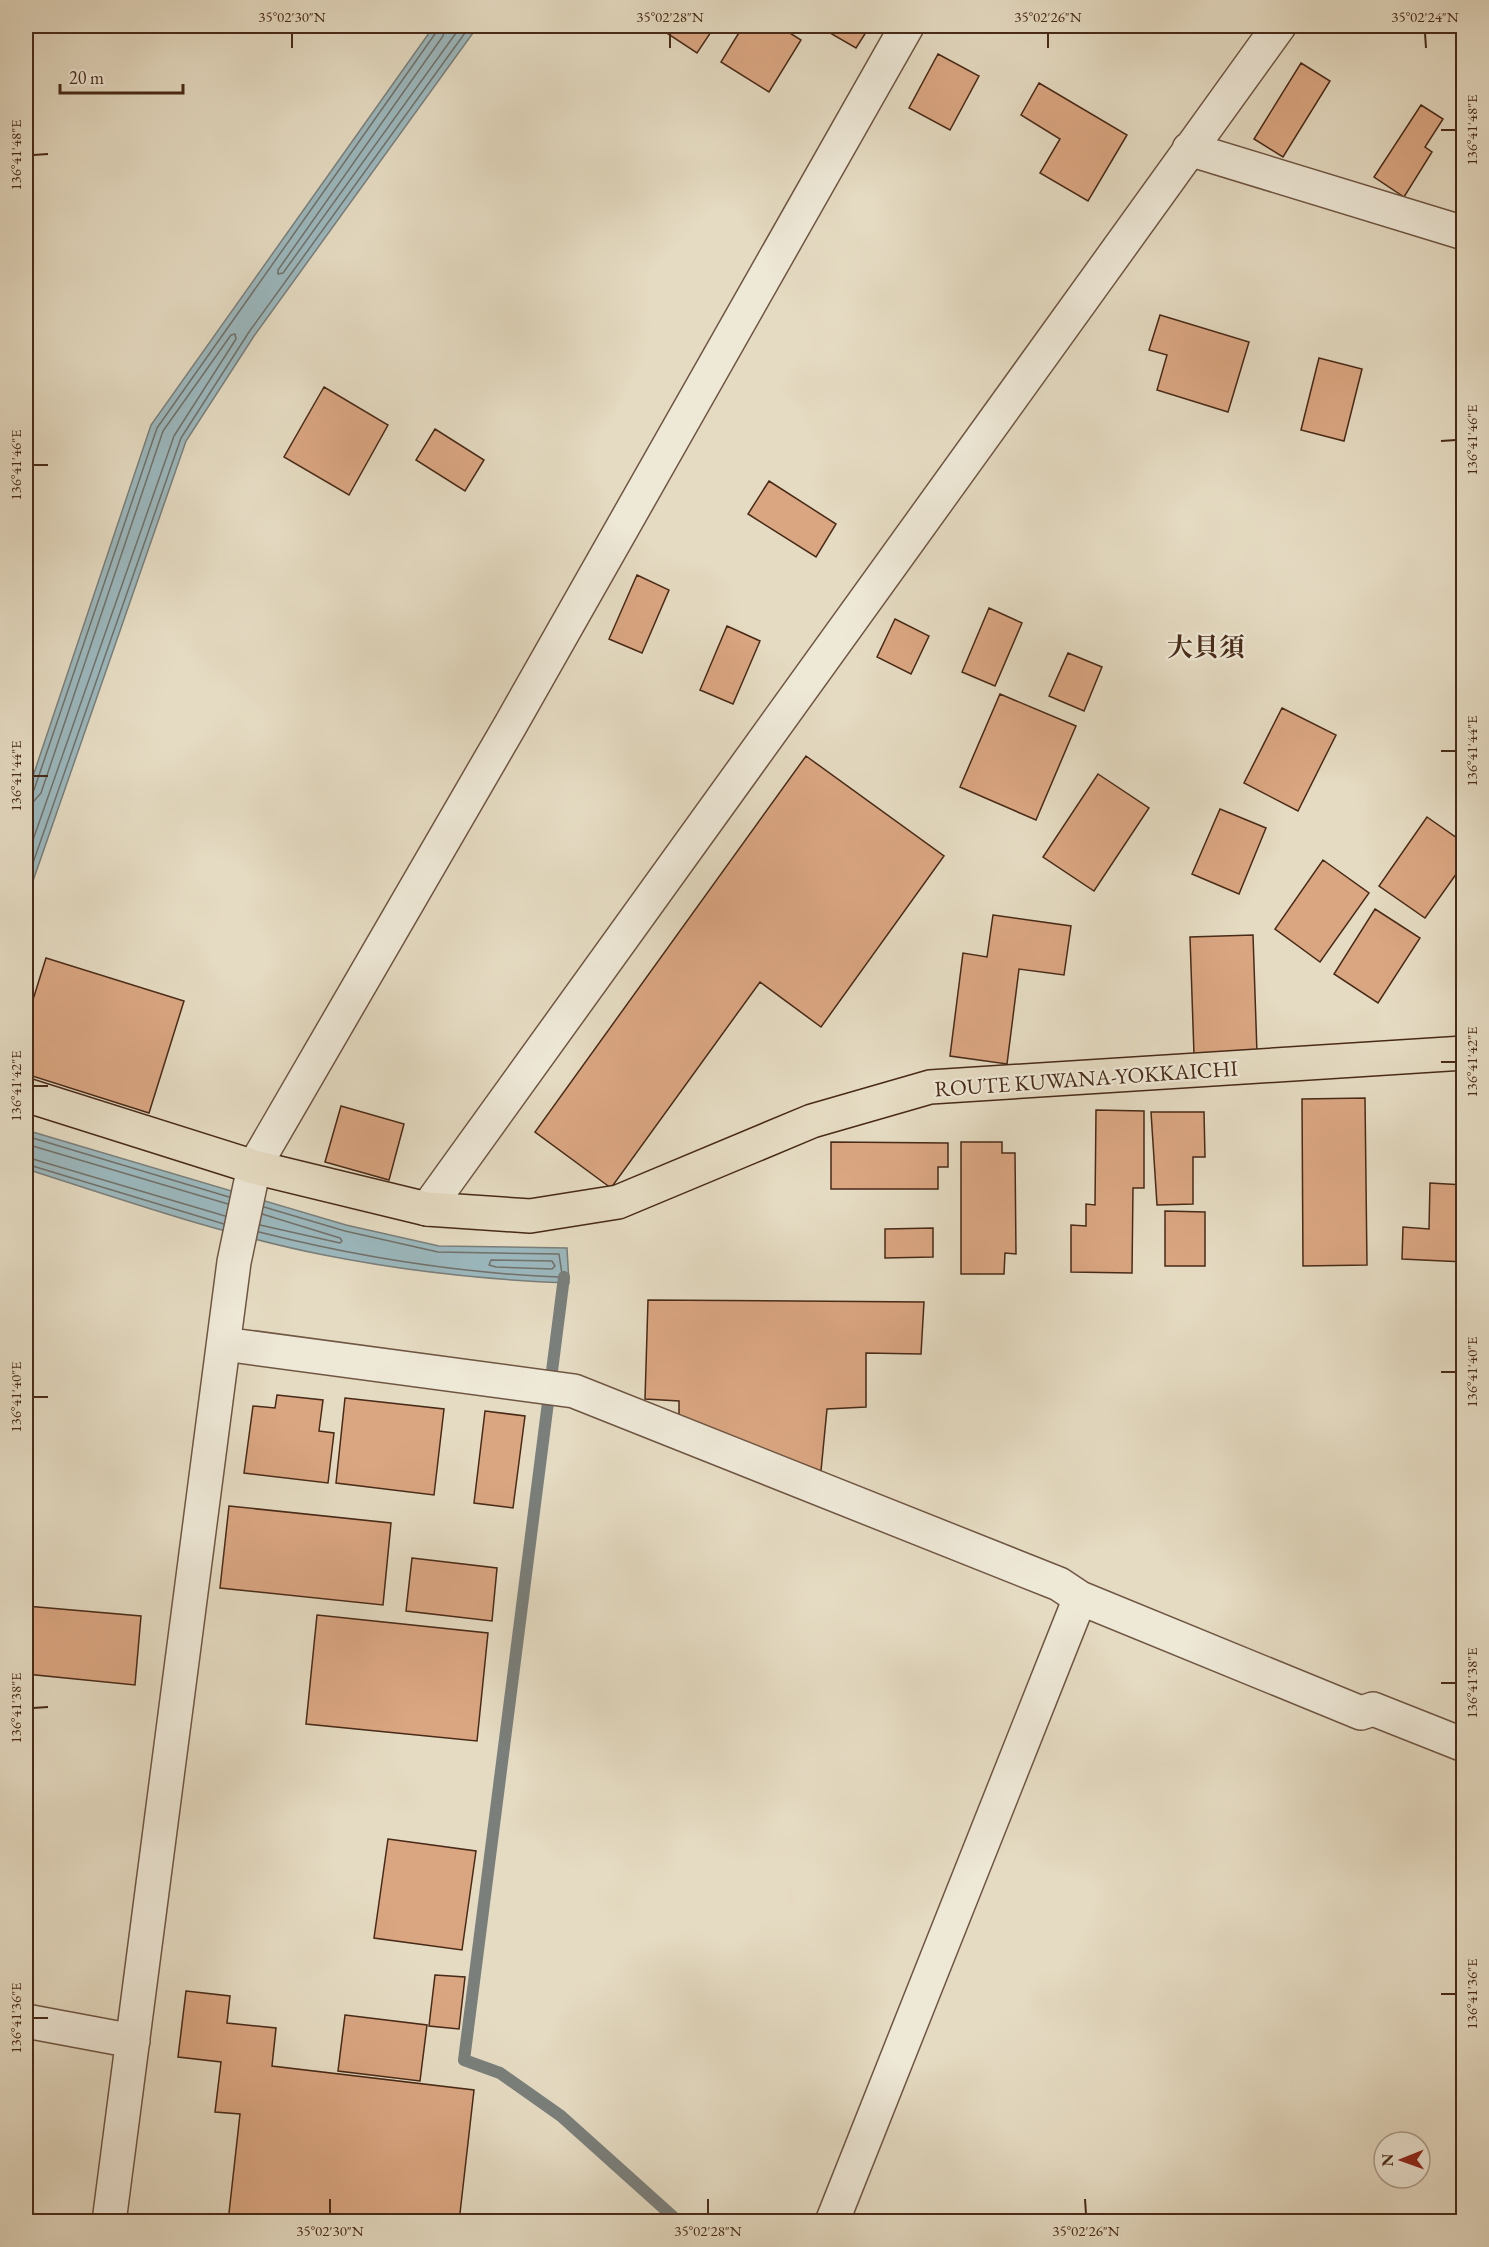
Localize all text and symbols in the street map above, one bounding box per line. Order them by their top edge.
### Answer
text: 35°02'30"N [258,7,326,26]
text: 35°02'28"N [636,7,704,26]
text: 35°02'26"N [1014,7,1082,26]
text: 35°02'24"N [1391,7,1459,26]
scale bar [60,57,183,95]
text: 20 m [69,66,104,89]
text: 136°41'48"E [1462,94,1481,166]
text: 136°41'48"E [6,119,25,191]
text: 136°41'46"E [1462,404,1481,476]
text: 136°41'46"E [6,429,25,501]
district label: 大貝須 [1167,630,1245,664]
text: 136°41'44"E [1462,715,1481,787]
text: 136°41'44"E [6,740,25,812]
text: 136°41'42"E [1462,1026,1481,1098]
text: 136°41'42"E [6,1050,25,1122]
street label: ROUTE KUWANA-YOKKAICHI [933,1053,1239,1104]
text: 136°41'40"E [1462,1336,1481,1408]
text: 136°41'40"E [6,1361,25,1433]
text: 136°41'38"E [1462,1647,1481,1719]
text: 136°41'38"E [6,1672,25,1744]
text: 136°41'36"E [1462,1958,1481,2030]
text: 136°41'36"E [6,1982,25,2054]
north arrow [1372,2130,1432,2190]
text: N [1377,2154,1398,2167]
text: 35°02'30"N [296,2221,364,2240]
text: 35°02'28"N [674,2221,742,2240]
text: 35°02'26"N [1052,2221,1120,2240]

